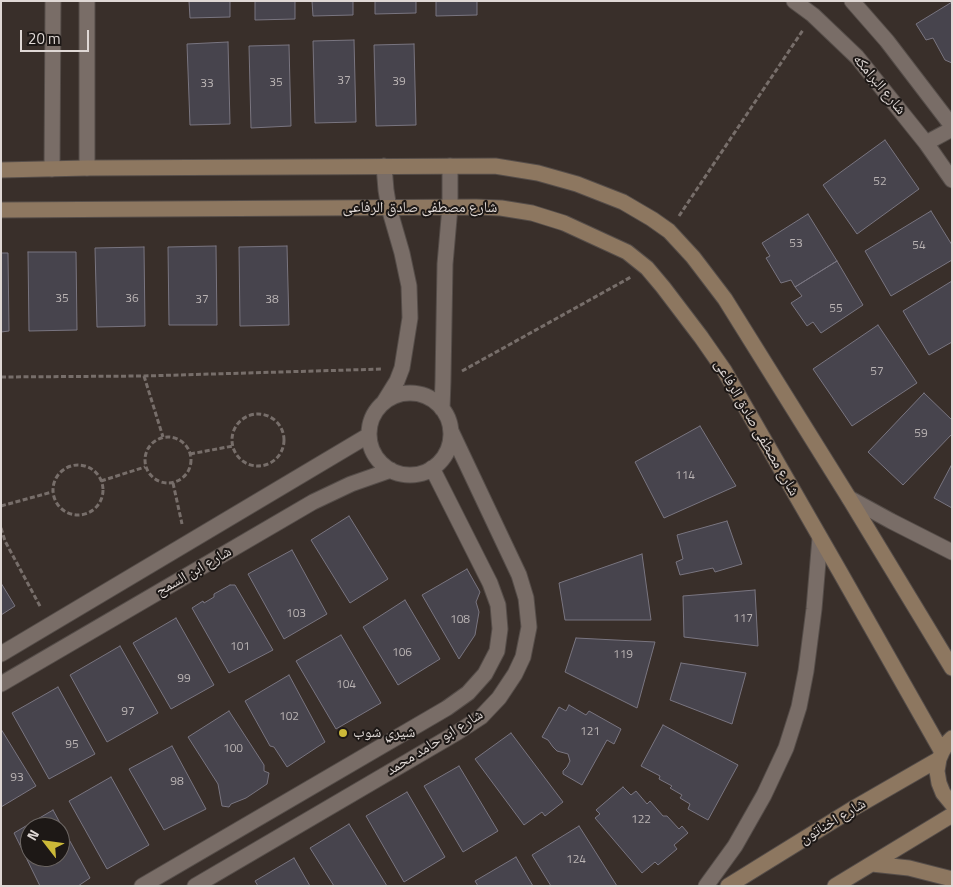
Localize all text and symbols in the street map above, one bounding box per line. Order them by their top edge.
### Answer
scale bar [22,20,91,52]
text: 20 m [28,27,61,50]
street label: شارع البرامكه [849,51,909,119]
house number: 37 [337,74,351,88]
house number: 39 [392,75,406,89]
house number: 35 [269,76,283,90]
house number: 33 [200,77,214,91]
house number: 52 [873,175,887,189]
street label: شارع مصطفى صادق الرفاعى [343,199,497,217]
house number: 53 [789,237,803,251]
house number: 54 [912,239,926,253]
house number: 35 [55,292,69,306]
house number: 36 [125,292,139,306]
house number: 37 [195,293,209,307]
house number: 38 [265,293,279,307]
house number: 55 [829,302,843,316]
street label: شارع مصطفى صادق الرفاعى [710,356,802,500]
house number: 57 [870,365,884,379]
house number: 59 [914,427,928,441]
house number: 114 [675,469,695,483]
street label: شارع ابن السمح [153,543,235,601]
house number: 103 [286,607,306,621]
house number: 117 [733,612,753,626]
house number: 108 [450,613,470,627]
house number: 101 [230,640,250,654]
house number: 106 [392,646,412,660]
house number: 119 [613,648,633,662]
house number: 99 [177,672,191,686]
house number: 104 [336,678,356,692]
house number: 97 [121,705,135,719]
street label: شارع ابو حامد محمد [383,706,487,780]
house number: 102 [279,710,299,724]
place label: شيري شوب [353,724,415,742]
house number: 121 [580,725,600,739]
marker: شيري شوب [337,727,349,739]
house number: 95 [65,738,79,752]
house number: 100 [223,742,243,756]
house number: 93 [10,771,24,785]
house number: 98 [170,775,184,789]
street label: شارع اخناتون [797,795,869,849]
house number: 122 [631,813,651,827]
north arrow [20,817,70,867]
text: N [21,825,44,844]
house number: 124 [566,853,586,867]

